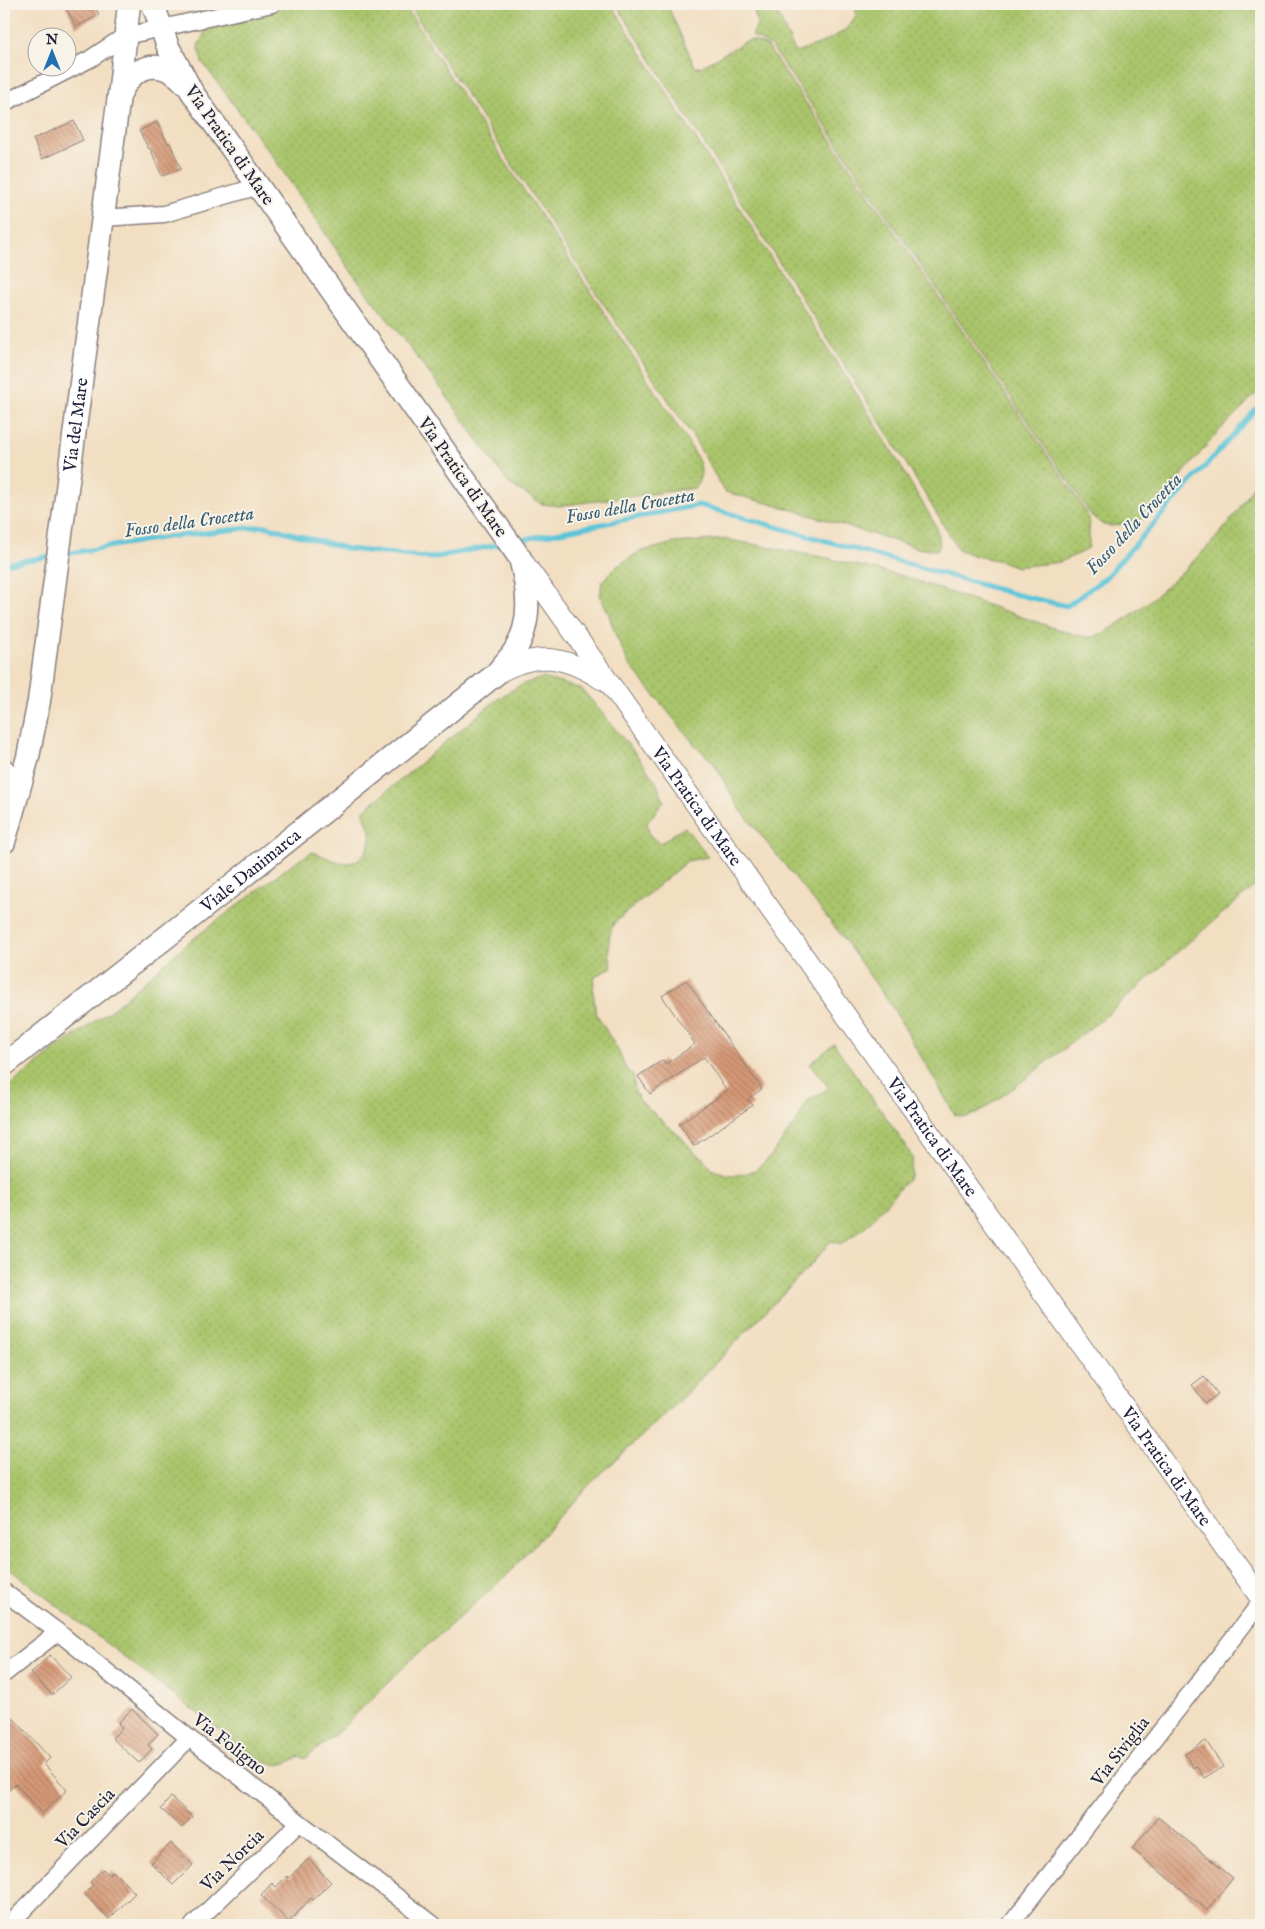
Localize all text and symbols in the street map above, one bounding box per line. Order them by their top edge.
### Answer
north arrow [28,28,78,78]
text: N [45,31,58,49]
street label: Via Pratica di Mare [178,81,279,210]
street label: Via del Mare [59,377,95,474]
street label: Via Pratica di Mare [411,413,512,542]
water label: Fosso della Crocetta [1081,468,1188,580]
water label: Fosso della Crocetta [564,484,697,530]
water label: Fosso della Crocetta [123,502,256,544]
street label: Via Pratica di Mare [645,742,746,871]
street label: Viale Danimarca [196,824,306,919]
street label: Via Pratica di Mare [880,1073,982,1202]
street label: Via Pratica di Mare [1114,1402,1216,1531]
street label: Via Foligno [187,1708,271,1782]
street label: Via Siviglia [1086,1712,1156,1792]
street label: Via Cascia [51,1784,121,1855]
street label: Via Norcia [196,1825,270,1898]

